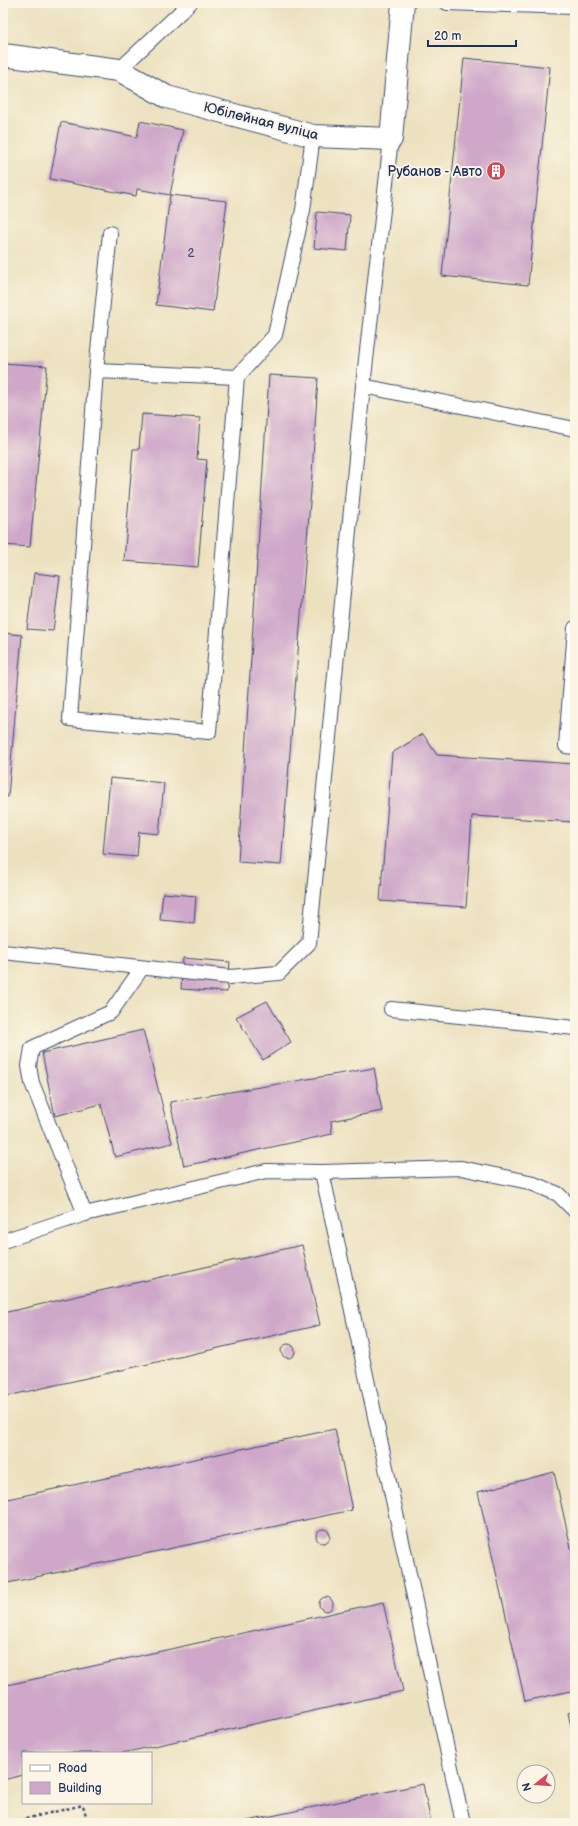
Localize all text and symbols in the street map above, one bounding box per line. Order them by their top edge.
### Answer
scale bar [428,22,516,48]
text: 20 m [434,29,461,44]
street label: Юбілейная вуліца [202,98,321,144]
building icon: Рубанов - Авто [485,160,507,182]
place label: Рубанов - Авто [387,163,482,180]
house number: 2 [187,246,195,261]
legend [22,1752,152,1804]
text: Road [58,1761,87,1776]
north arrow [516,1764,556,1804]
text: Building [58,1781,102,1796]
text: N [519,1781,534,1793]

